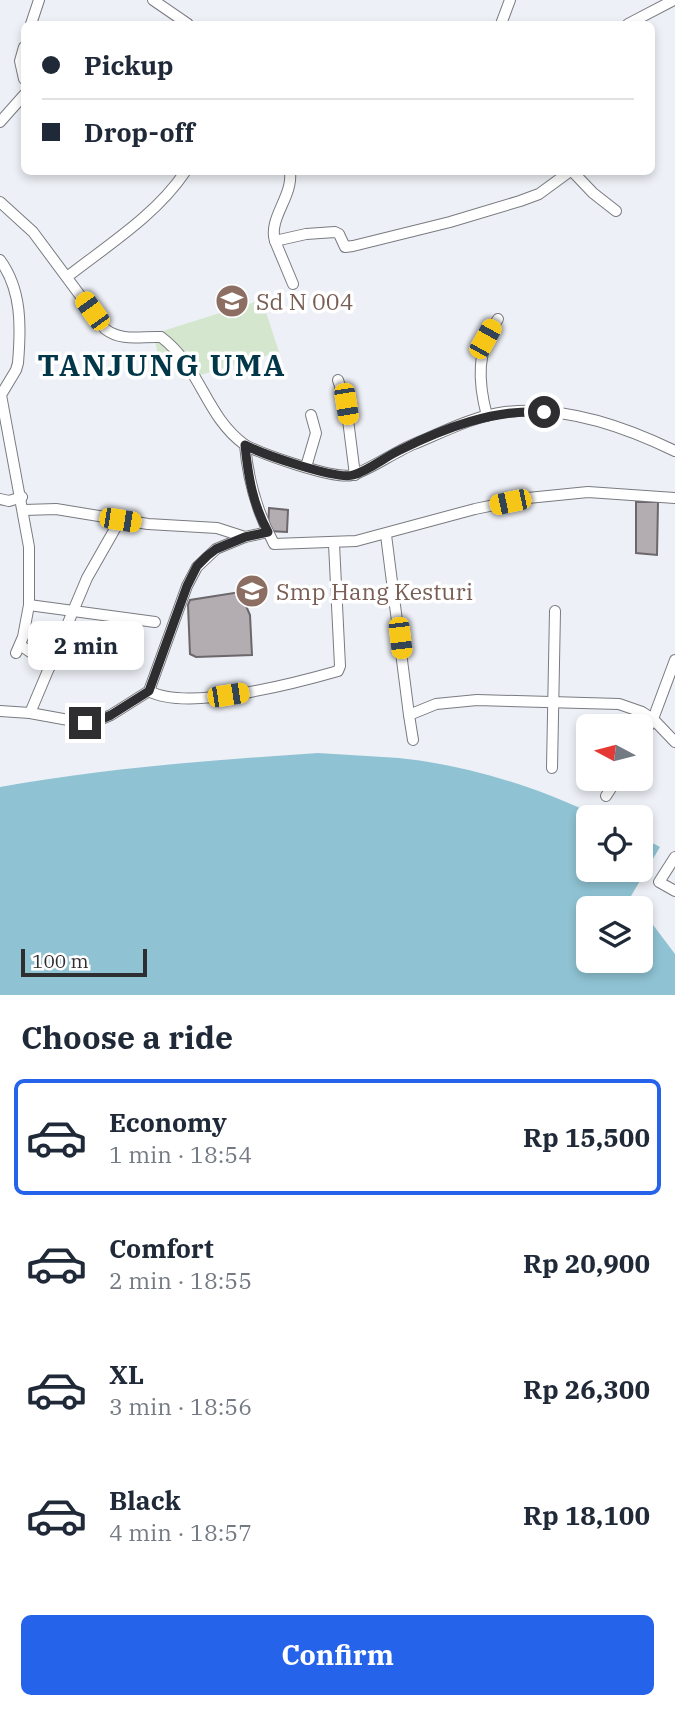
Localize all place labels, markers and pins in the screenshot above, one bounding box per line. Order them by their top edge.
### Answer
school or university icon: Sd N 004 [213,282,251,320]
place label: Sd N 004 [256,286,353,316]
school or university icon: Smp Hang Kesturi [233,572,271,610]
place label: Smp Hang Kesturi [276,576,473,606]

